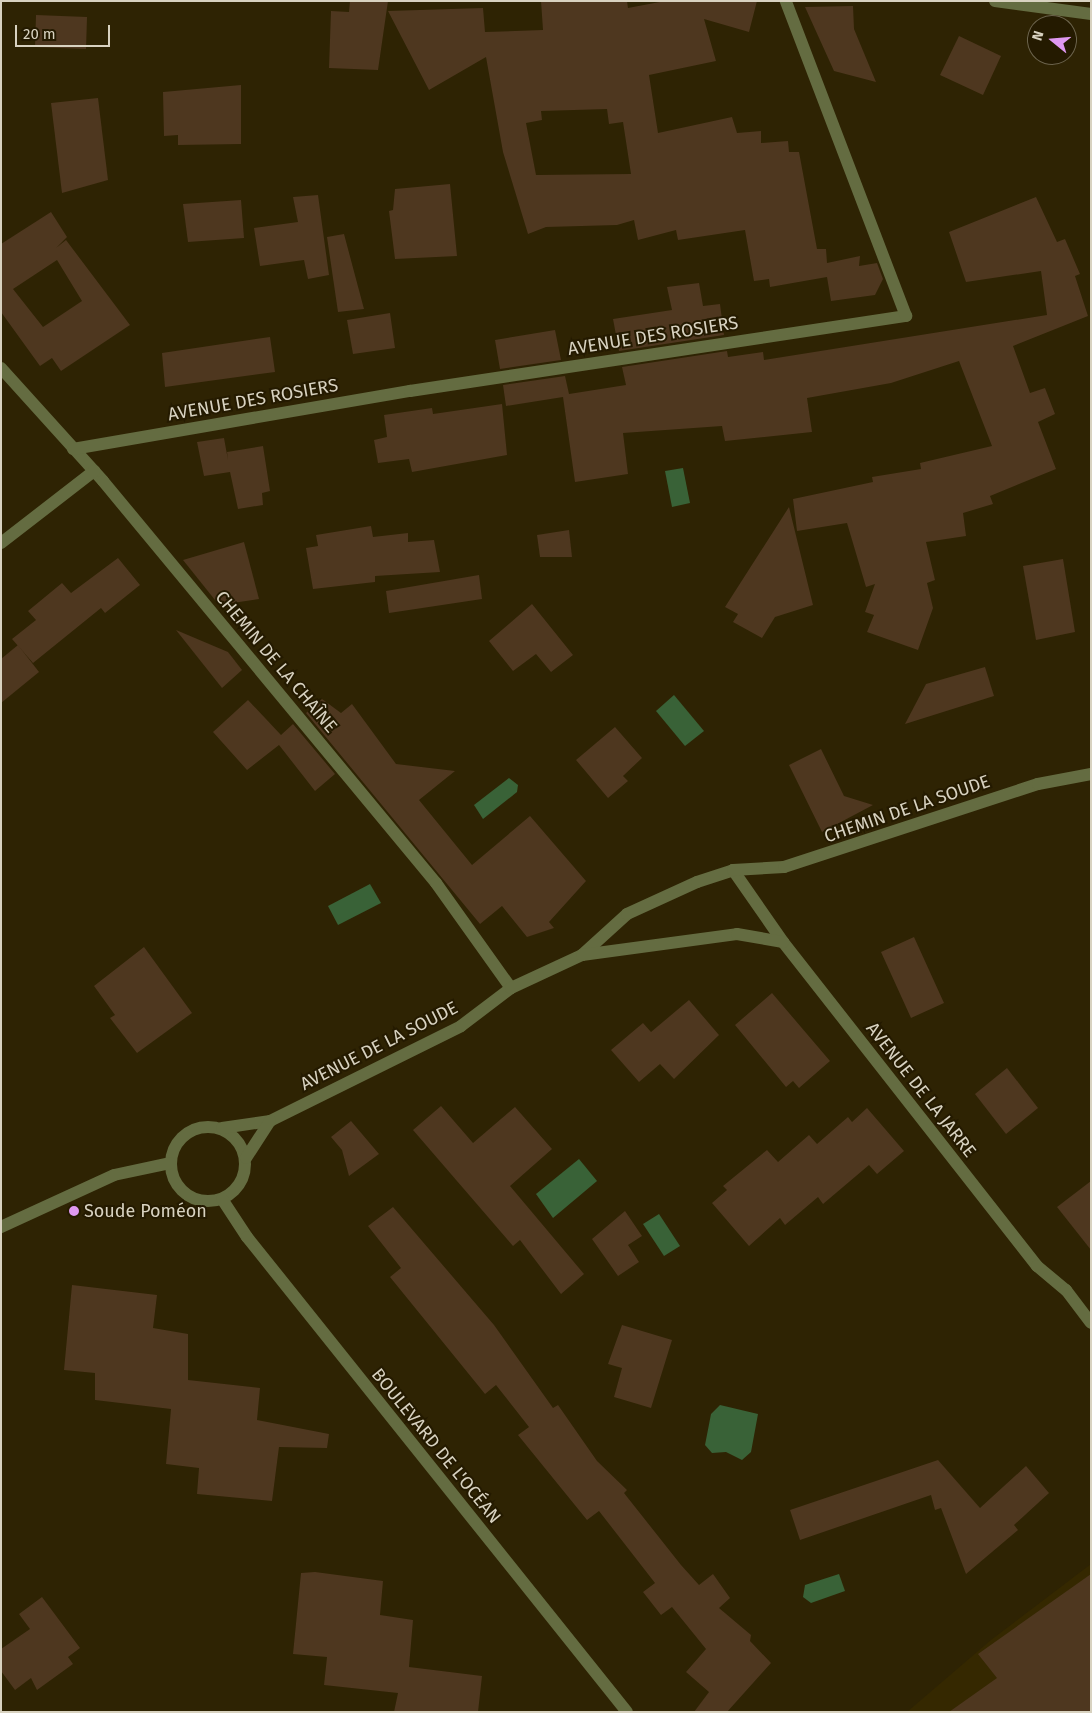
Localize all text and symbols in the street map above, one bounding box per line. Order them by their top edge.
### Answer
scale bar [18,15,112,47]
north arrow [1027,15,1077,65]
text: 20 m [23,25,56,43]
text: N [1029,29,1048,43]
street label: AVENUE DES ROSIERS [566,312,740,360]
street label: AVENUE DES ROSIERS [166,374,340,426]
street label: CHEMIN DE LA CHAÎNE [210,587,342,737]
street label: CHEMIN DE LA SOUDE [821,771,993,847]
street label: AVENUE DE LA SOUDE [297,997,461,1095]
street label: AVENUE DE LA JARRE [862,1018,980,1162]
place label: Soude Poméon [84,1200,207,1222]
marker: Soude Poméon [68,1205,80,1217]
street label: BOULEVARD DE L'OCÉAN [367,1364,505,1528]

